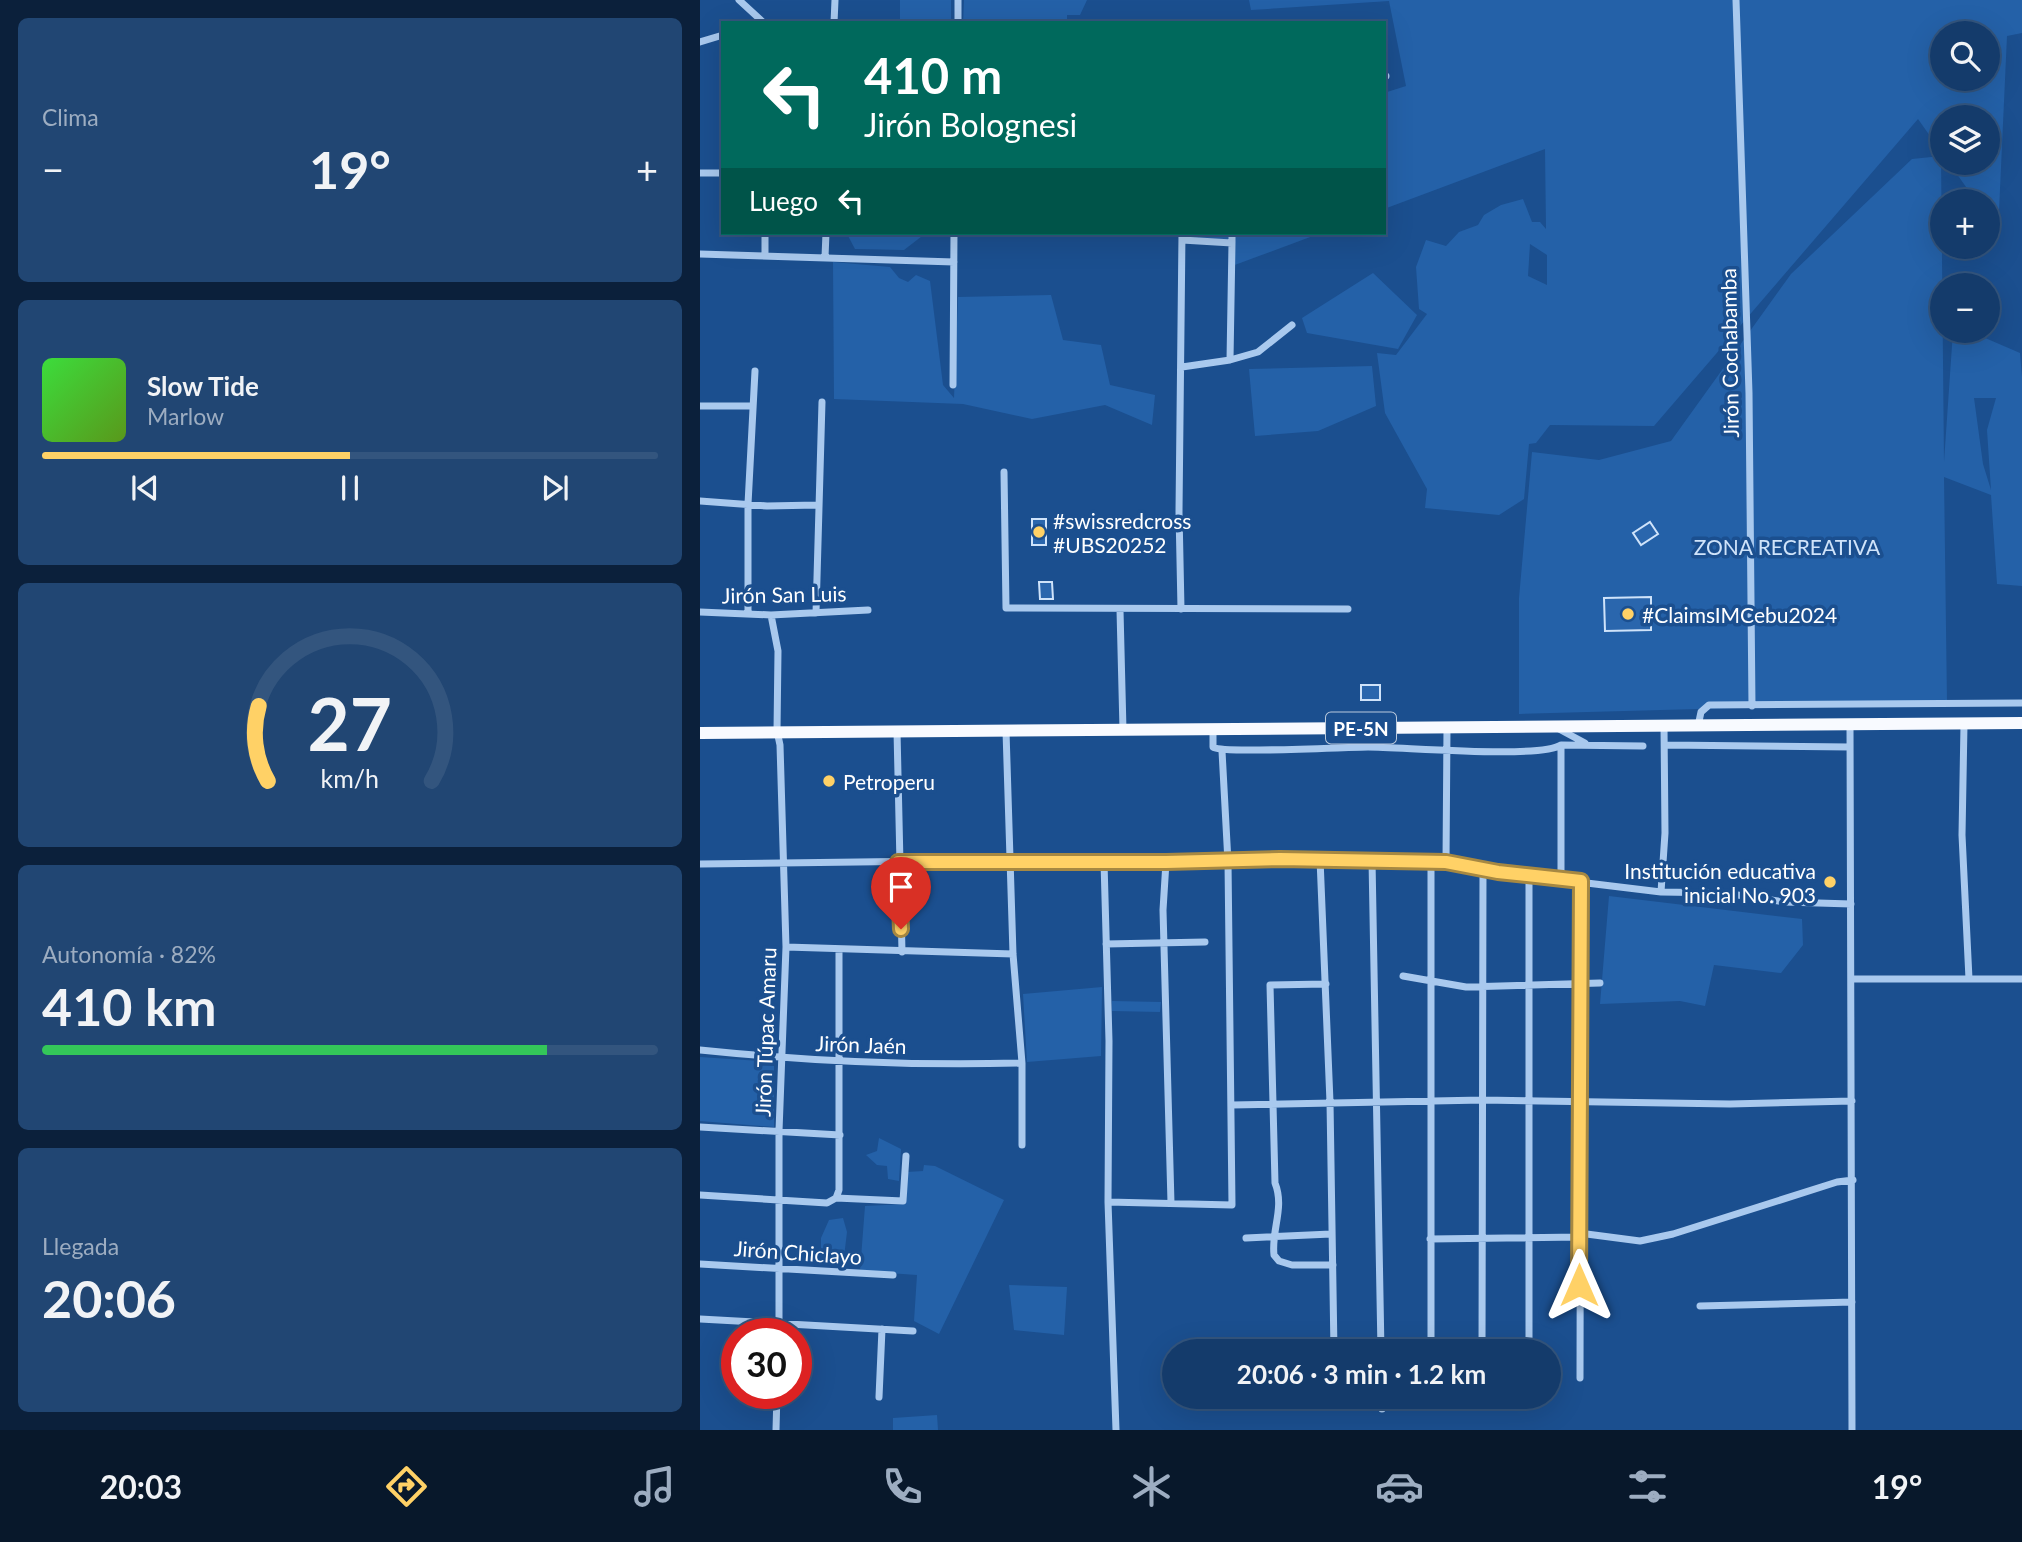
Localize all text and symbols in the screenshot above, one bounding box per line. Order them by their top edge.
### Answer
map controls [1930,21,2000,343]
button: search [1930,21,2000,91]
text: 410 m [864,46,1002,104]
icon: left [749,49,840,140]
text: Clima [42,103,99,131]
text: Jirón Bolognesi [864,105,1077,144]
button: layers [1930,105,2000,175]
text: 19° [309,138,391,200]
text: − [42,146,64,192]
text: + [636,146,658,192]
icon: left [832,182,870,220]
text: Luego [749,185,818,217]
button: + [1930,189,2000,259]
street label: Jirón Cochabamba [1715,268,1743,438]
button: − [1930,273,2000,343]
text: Slow Tide [147,370,259,402]
text: Marlow [147,402,224,430]
icon: previous [126,469,164,507]
icon: pause [331,469,369,507]
icon: next [536,469,574,507]
place label: #swissredcross #UBS20252 [1053,508,1191,557]
marker: #swissredcross #UBS20252 [1031,524,1047,540]
park label: ZONA RECREATIVA [1694,534,1881,559]
street label: Jirón San Luis [721,580,847,608]
place label: #ClaimsIMCebu2024 [1642,602,1837,627]
marker: #ClaimsIMCebu2024 [1620,606,1636,622]
text: 27 [308,679,392,767]
road number: PE-5N [1326,712,1396,744]
text: km/h [321,763,379,793]
place label: Petroperu [843,769,935,794]
marker: Petroperu [821,773,837,789]
pin [871,857,931,929]
place label: Institución educativa inicial No. 903 [1624,858,1816,907]
icon: arrive [882,868,920,906]
marker: Institución educativa inicial No. 903 [1822,874,1838,890]
text: Autonomía · 82% [42,940,216,968]
street label: Jirón Túpac Amaru [750,947,780,1117]
text: 410 km [42,975,216,1037]
street label: Jirón Jaén [815,1030,907,1058]
text: Llegada [42,1232,119,1260]
street label: Jirón Chiclayo [733,1235,863,1269]
position arrow [1542,1248,1616,1322]
text: 20:06 [42,1267,176,1329]
speed limit sign: 30 [721,1318,812,1409]
text: 20:06 · 3 min · 1.2 km [1237,1358,1486,1390]
icon: directions [382,1462,431,1511]
icon: music [630,1462,679,1511]
icon: phone [878,1462,927,1511]
icon: climate [1127,1462,1176,1511]
icon: car [1375,1462,1424,1511]
icon: filters [1623,1462,1672,1511]
text: 20:03 [100,1467,182,1506]
text: 19° [1872,1467,1922,1506]

